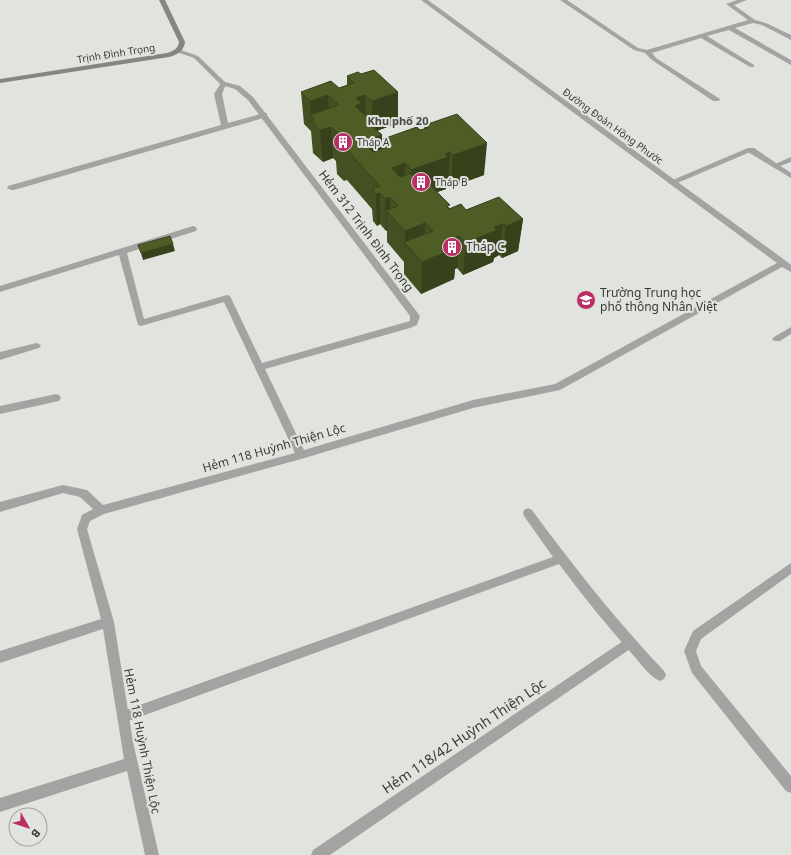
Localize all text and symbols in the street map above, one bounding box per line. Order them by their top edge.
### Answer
street label: Trịnh Đình Trọng [76,40,156,66]
street label: Đường Đoàn Hồng Phước [560,85,666,167]
district label: Khu phố 20 [368,113,428,128]
building icon: Tháp A [332,131,354,153]
place label: Tháp A [357,135,390,149]
street label: Hẻm 312 Trịnh Đình Trọng [315,166,418,295]
building icon: Tháp B [410,171,432,193]
place label: Tháp B [435,175,468,189]
building icon: Tháp C [441,236,463,258]
place label: Tháp C [466,238,505,255]
place label: Trường Trung học phổ thông Nhân Việt [600,284,718,315]
school or university icon: Trường Trung học phổ thông Nhân Việt [575,289,597,311]
street label: Hẻm 118 Huỳnh Thiện Lộc [200,419,348,476]
street label: Hẻm 118 Huỳnh Thiện Lộc [120,667,165,815]
street label: Hẻm 118/42 Huỳnh Thiện Lộc [378,673,550,798]
north arrow [8,807,48,847]
text: B [28,826,44,841]

